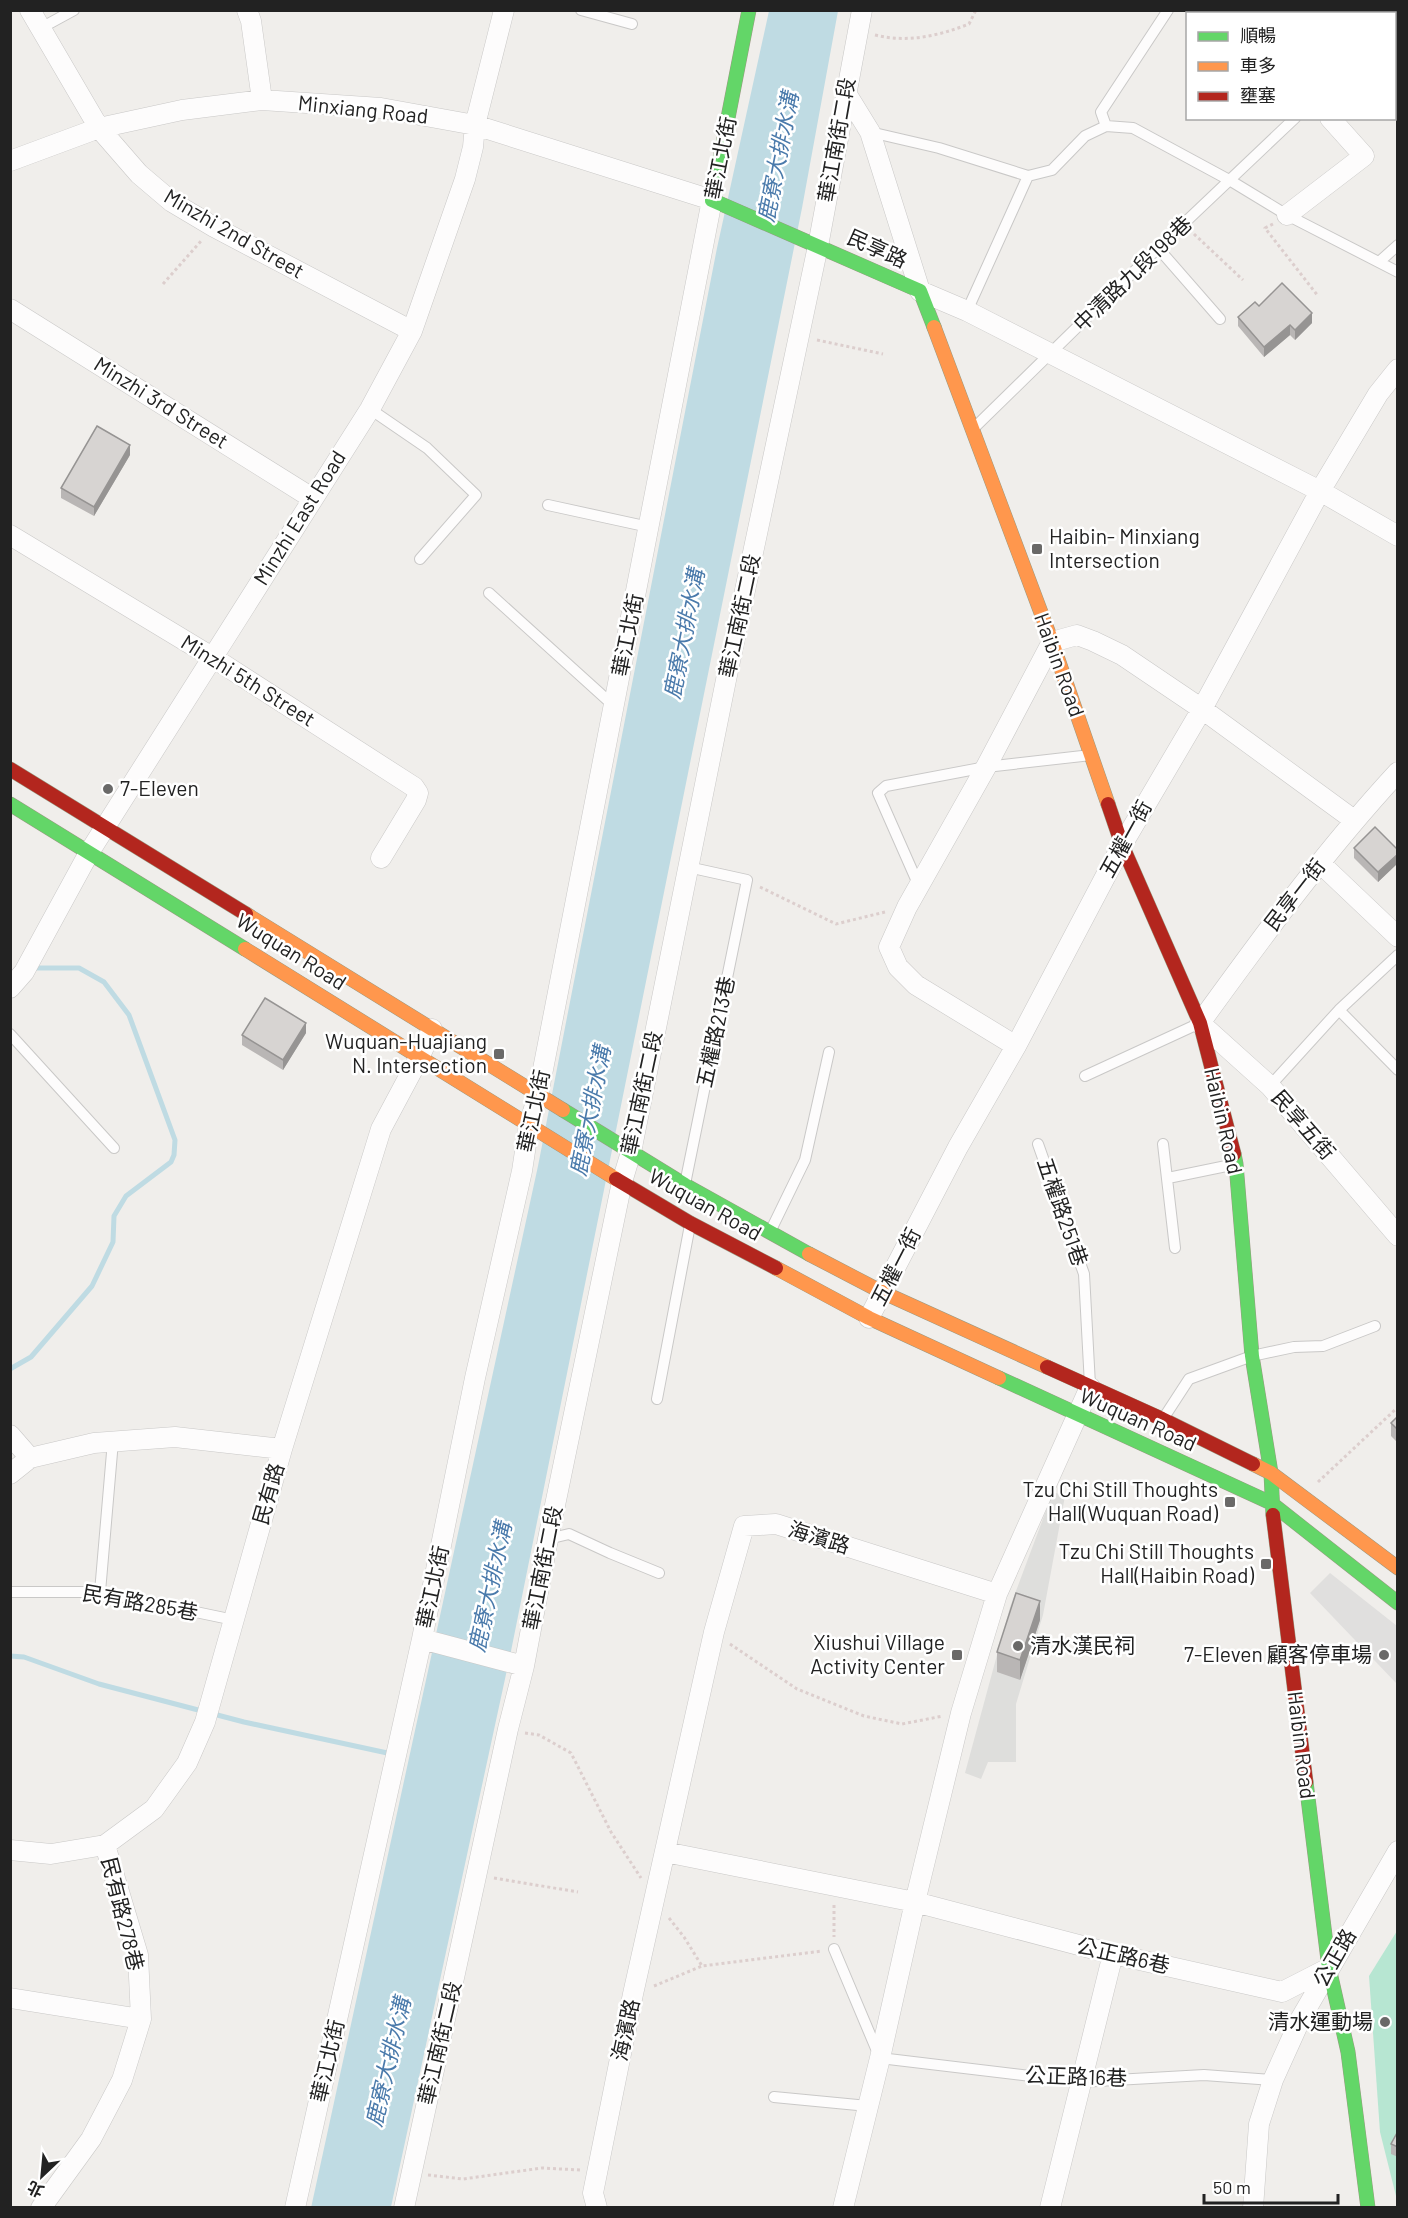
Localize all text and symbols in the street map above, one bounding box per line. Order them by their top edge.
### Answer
legend [1186,12,1396,120]
text: 順暢 [1240,24,1276,46]
text: 車多 [1240,54,1276,76]
street label: 華江南街二段 [812,76,859,204]
text: 壅塞 [1240,84,1276,106]
water label: 鹿寮大排水溝 [752,87,803,224]
street label: Minxiang Road [297,89,430,128]
street label: 華江北街 [699,114,740,201]
street label: Minzhi 2nd Street [160,183,309,283]
street label: 中清路九段198巷 [1067,210,1196,336]
street label: 民享路 [844,223,911,272]
street label: Minzhi 3rd Street [90,351,233,453]
street label: Minzhi East Road [247,445,350,589]
place label: Haibin- Minxiang Intersection [1049,523,1200,572]
marker: Haibin- Minxiang Intersection [1030,542,1044,556]
street label: 華江南街二段 [713,551,764,680]
water label: 鹿寮大排水溝 [658,564,709,701]
street label: 華江北街 [606,591,647,678]
street label: Haibin Road [1030,609,1091,720]
street label: Minzhi 5th Street [177,629,320,731]
place label: 7-Eleven [120,775,199,800]
marker: 7-Eleven [101,782,115,796]
street label: 五權一街 [1093,795,1156,881]
street label: 民享一街 [1258,853,1330,935]
street label: Wuquan Road [232,907,351,994]
street label: 五權路213巷 [691,974,739,1090]
place label: Wuquan-Huajiang N. Intersection [325,1028,487,1077]
street label: 華江南街二段 [615,1028,666,1157]
water label: 鹿寮大排水溝 [564,1041,615,1178]
marker: Wuquan-Huajiang N. Intersection [492,1047,506,1061]
street label: Haibin Road [1200,1065,1249,1176]
street label: 華江北街 [512,1067,553,1154]
street label: 民享五街 [1267,1084,1341,1164]
street label: 五權路251巷 [1033,1154,1094,1269]
street label: Wuquan Road [645,1162,766,1245]
street label: 五權一街 [864,1223,925,1309]
street label: Wuquan Road [1076,1382,1201,1455]
street label: 民有路 [247,1460,288,1527]
place label: Tzu Chi Still Thoughts Hall(Wuquan Road) [1022,1476,1219,1525]
marker: Tzu Chi Still Thoughts Hall(Wuquan Road) [1223,1495,1237,1509]
street label: 華江南街二段 [517,1503,566,1632]
street label: 海濱路 [786,1515,853,1558]
water label: 鹿寮大排水溝 [463,1517,516,1654]
place label: Tzu Chi Still Thoughts Hall(Haibin Road) [1058,1538,1255,1587]
street label: 華江北街 [411,1543,452,1630]
marker: Tzu Chi Still Thoughts Hall(Haibin Road) [1259,1557,1273,1571]
street label: 民有路285巷 [80,1579,200,1624]
place label: Xiushui Village Activity Center [810,1629,945,1678]
place label: 清水漢民祠 [1030,1632,1135,1657]
marker: 清水漢民祠 [1011,1639,1025,1653]
place label: 7-Eleven 顧客停車場 [1184,1641,1372,1666]
marker: Xiushui Village Activity Center [950,1648,964,1662]
marker: 7-Eleven 顧客停車場 [1377,1648,1391,1662]
street label: Haibin Road [1283,1689,1322,1800]
street label: 民有路278巷 [97,1854,150,1973]
street label: 公正路 [1307,1924,1360,1991]
street label: 公正路6巷 [1074,1932,1172,1977]
street label: 華江南街二段 [412,1978,465,2107]
water label: 鹿寮大排水溝 [360,1992,415,2129]
street label: 海濱路 [606,1996,643,2063]
place label: 清水運動場 [1268,2008,1373,2033]
marker: 清水運動場 [1378,2015,1392,2029]
street label: 華江北街 [305,2017,348,2104]
street label: 公正路16巷 [1025,2061,1128,2090]
north arrow [12,2146,72,2206]
scale bar [1204,2167,1338,2205]
text: 50 m [1213,2176,1251,2198]
text: 北 [24,2178,47,2202]

